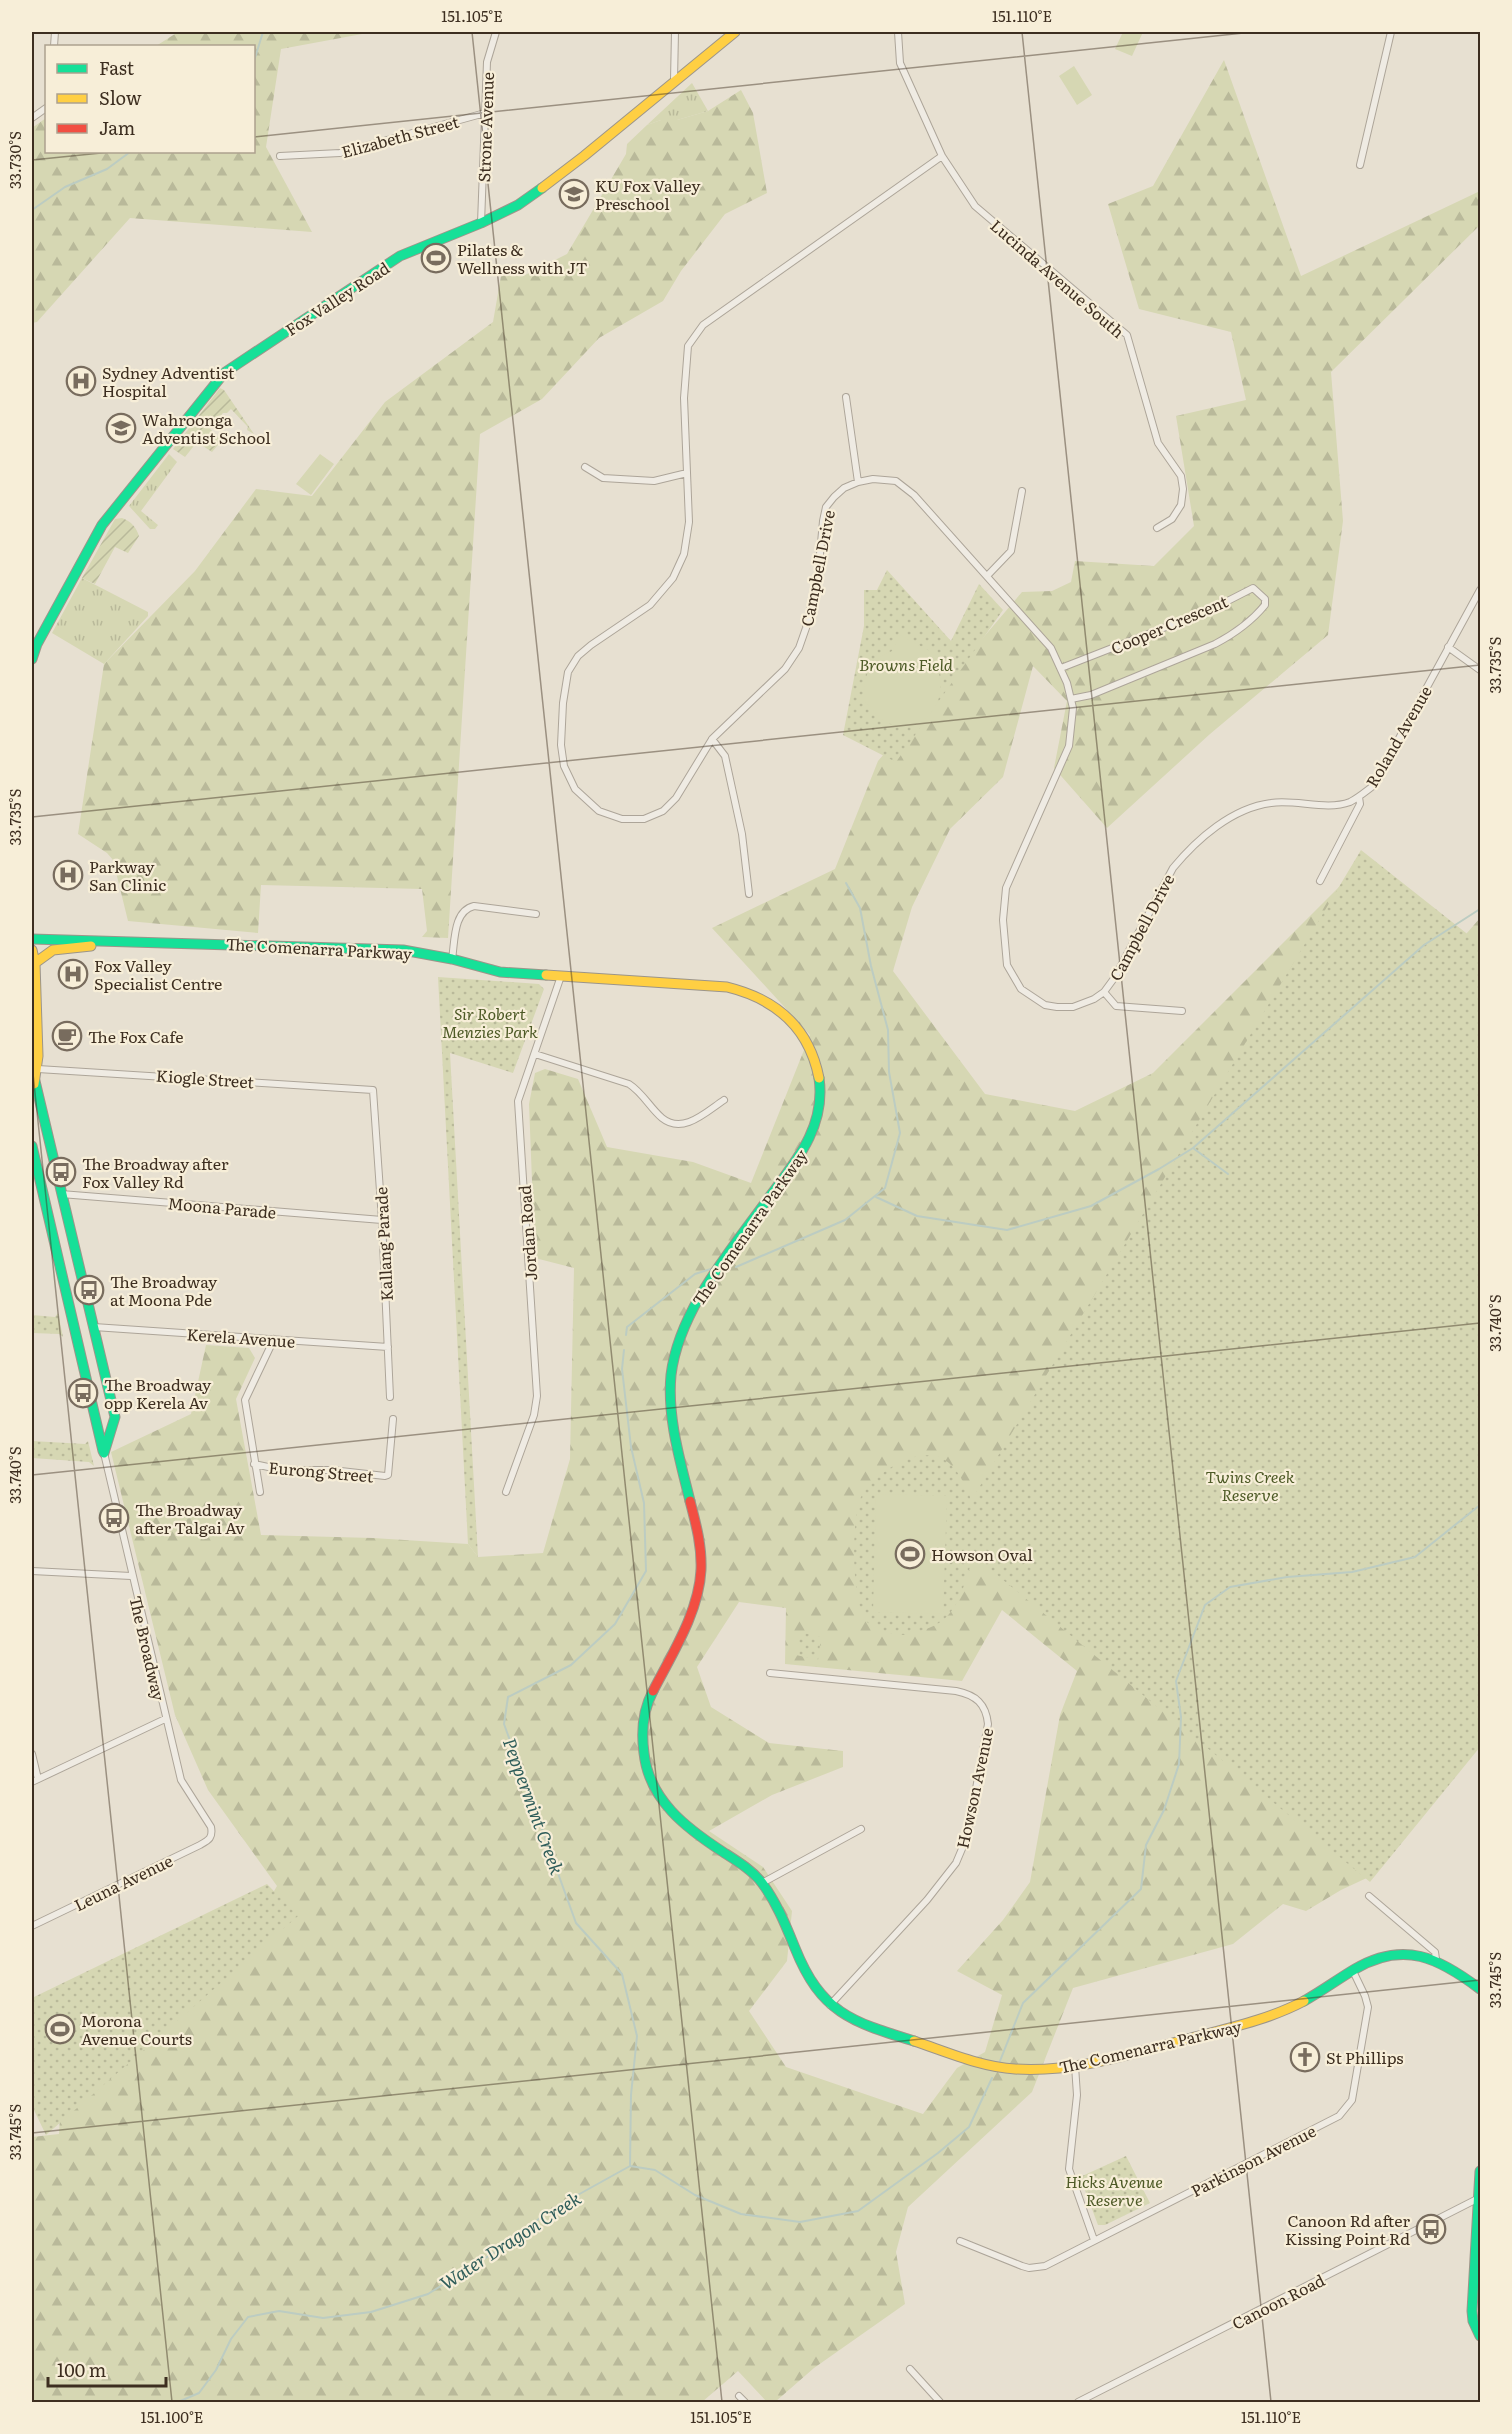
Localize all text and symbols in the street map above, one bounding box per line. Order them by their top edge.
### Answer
text: 151.105°E [441,4,503,27]
text: 151.110°E [992,4,1052,27]
legend [45,45,255,153]
text: Fast [99,54,135,81]
street label: Strone Avenue [471,71,499,183]
text: Slow [99,84,142,111]
street label: Elizabeth Street [339,109,462,163]
text: Jam [99,114,135,141]
text: 33.730°S [3,131,26,189]
place label: KU Fox Valley Preschool [595,173,701,215]
school or university icon: KU Fox Valley Preschool [558,178,590,210]
street label: Lucinda Avenue South [986,213,1130,343]
place label: Pilates & Wellness with JT [457,237,588,279]
sports icon: Pilates & Wellness with JT [420,242,452,274]
street label: Fox Valley Road [280,255,394,341]
place label: Sydney Adventist Hospital [102,360,235,402]
hospital icon: Sydney Adventist Hospital [65,365,97,397]
place label: Wahroonga Adventist School [142,407,271,449]
school or university icon: Wahroonga Adventist School [105,412,137,444]
street label: Campbell Drive [794,508,840,628]
street label: Cooper Crescent [1107,588,1232,659]
text: 33.735°S [1483,637,1506,693]
park label: Browns Field [859,652,954,676]
street label: Roland Avenue [1359,681,1437,791]
text: 33.735°S [3,789,26,845]
place label: Parkway San Clinic [89,854,166,896]
hospital icon: Parkway San Clinic [52,859,84,891]
street label: Campbell Drive [1103,869,1179,985]
street label: The Comenarra Parkway [225,931,414,965]
place label: Fox Valley Specialist Centre [94,953,222,995]
hospital icon: Fox Valley Specialist Centre [57,958,89,990]
park label: Sir Robert Menzies Park [442,1001,538,1043]
cafe icon: The Fox Cafe [51,1020,83,1052]
place label: The Fox Cafe [88,1024,184,1048]
street label: Kiogle Street [155,1063,255,1093]
street label: The Comenarra Parkway [686,1143,813,1310]
place label: The Broadway after Fox Valley Rd [82,1151,229,1193]
bus stop icon: The Broadway after Fox Valley Rd [45,1156,77,1188]
street label: Jordan Road [512,1184,542,1282]
street label: Kallang Parade [368,1186,398,1302]
street label: Moona Parade [167,1190,277,1224]
place label: The Broadway at Moona Pde [110,1269,218,1311]
bus stop icon: The Broadway at Moona Pde [73,1274,105,1306]
text: 33.740°S [1483,1294,1506,1352]
street label: Kerela Avenue [186,1321,296,1353]
place label: The Broadway opp Kerela Av [104,1372,212,1414]
bus stop icon: The Broadway opp Kerela Av [67,1377,99,1409]
text: 33.740°S [3,1446,26,1504]
street label: Eurong Street [268,1454,375,1488]
park label: Twins Creek Reserve [1206,1464,1295,1506]
place label: The Broadway after Talgai Av [135,1497,245,1539]
bus stop icon: The Broadway after Talgai Av [98,1502,130,1534]
sports icon: Howson Oval [894,1538,926,1570]
place label: Howson Oval [931,1542,1033,1566]
street label: The Broadway [124,1593,172,1704]
street label: Howson Avenue [950,1726,998,1850]
water label: Peppermint Creek [497,1734,571,1878]
street label: Leuna Avenue [70,1848,176,1916]
text: 33.745°S [1483,1952,1506,2008]
place label: Morona Avenue Courts [81,2008,192,2050]
sports icon: Morona Avenue Courts [44,2013,76,2045]
street label: The Comenarra Parkway [1056,2013,1244,2079]
church icon: St Phillips [1289,2041,1321,2073]
place label: St Phillips [1326,2045,1404,2069]
text: 33.745°S [3,2104,26,2160]
street label: Parkinson Avenue [1186,2118,1320,2202]
park label: Hicks Avenue Reserve [1065,2169,1163,2211]
water label: Water Dragon Creek [434,2184,586,2296]
place label: Canoon Rd after Kissing Point Rd [1285,2208,1410,2250]
bus stop icon: Canoon Rd after Kissing Point Rd [1415,2213,1447,2245]
street label: Canoon Road [1227,2267,1329,2335]
scale bar [48,2350,166,2388]
text: 100 m [57,2356,106,2383]
text: 151.100°E [141,2405,203,2428]
text: 151.105°E [690,2405,752,2428]
text: 151.110°E [1241,2405,1301,2428]

